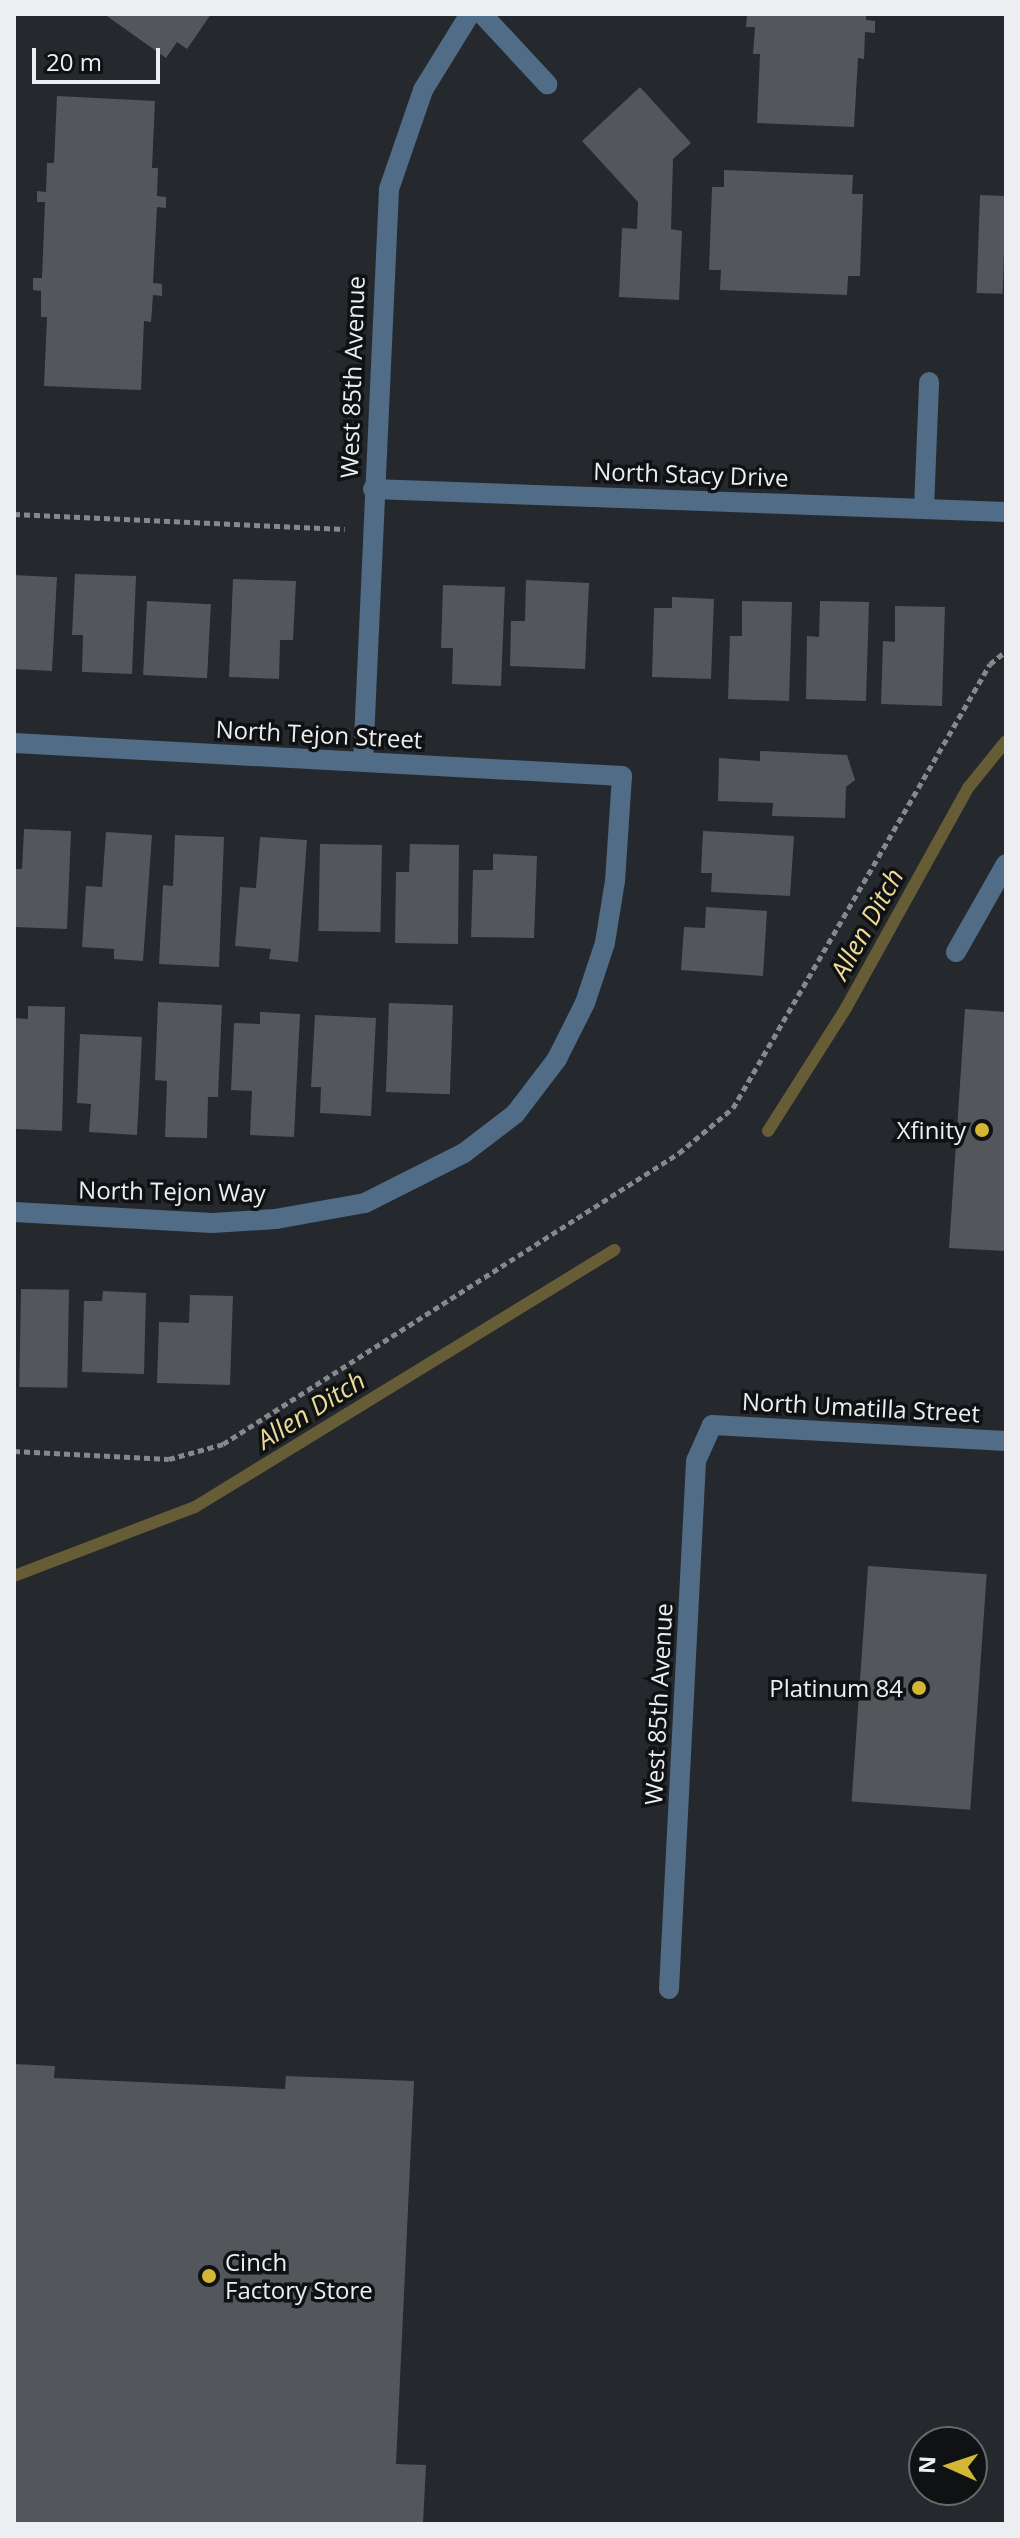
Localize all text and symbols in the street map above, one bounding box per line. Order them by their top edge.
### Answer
scale bar [36,32,164,82]
text: 20 m [46,45,102,78]
street label: West 85th Avenue [334,275,370,479]
street label: North Stacy Drive [593,456,789,492]
street label: North Tejon Street [215,714,423,754]
water label: Allen Ditch [824,863,910,985]
place label: Xfinity [897,1116,966,1144]
marker: Xfinity [973,1121,991,1139]
street label: North Tejon Way [78,1175,266,1207]
water label: Allen Ditch [251,1365,371,1455]
street label: North Umatilla Street [741,1386,981,1428]
street label: West 85th Avenue [638,1602,678,1806]
place label: Platinum 84 [769,1674,903,1702]
marker: Platinum 84 [910,1679,928,1697]
place label: Cinch Factory Store [225,2248,373,2304]
marker: Cinch Factory Store [200,2267,218,2285]
north arrow [908,2426,988,2506]
text: N [911,2455,941,2475]

